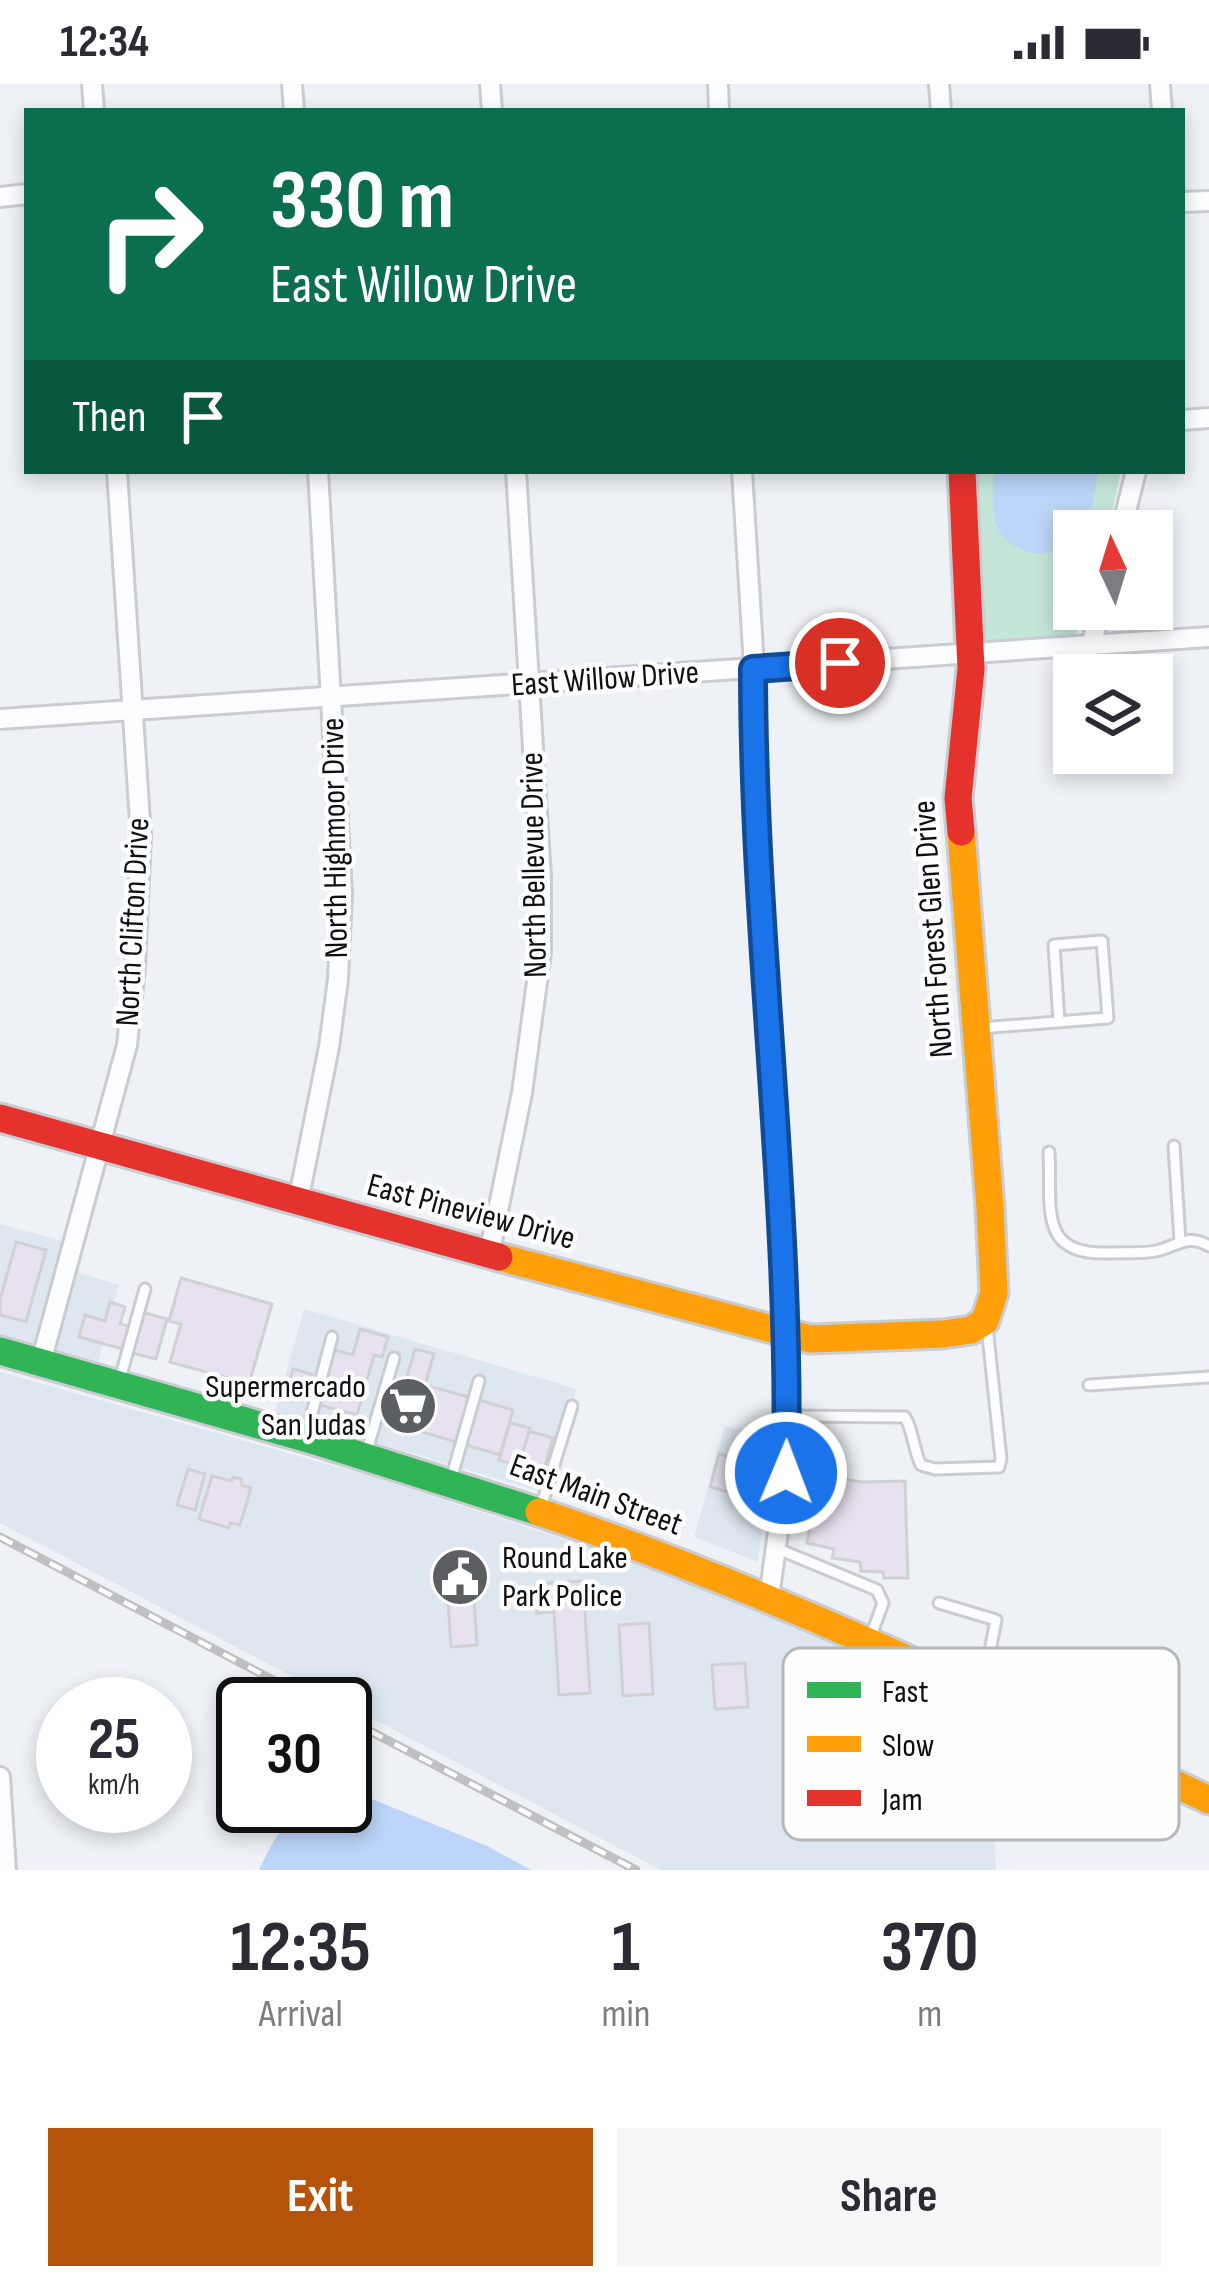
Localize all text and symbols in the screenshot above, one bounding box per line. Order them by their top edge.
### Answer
text: 12:34 [60,15,149,70]
text: 330 m [270,151,454,252]
icon: right [72,156,228,312]
text: East Willow Drive [270,253,577,318]
icon: arrive [170,384,236,450]
text: Then [72,390,146,445]
north arrow [1053,510,1173,630]
map controls [1053,510,1173,774]
pin [789,612,891,714]
icon: arrive [807,630,873,696]
street label: East Willow Drive [510,652,700,706]
button: layers [1053,654,1173,774]
street label: North Highmoor Drive [313,717,357,959]
street label: North Bellevue Drive [512,752,556,978]
street label: North Forest Glen Drive [904,799,962,1059]
street label: North Clifton Drive [108,817,158,1027]
street label: East Pineview Drive [363,1165,579,1259]
place label: Supermercado San Judas [205,1367,366,1445]
supermarket icon: Supermercado San Judas [377,1375,439,1437]
position arrow [723,1410,849,1536]
street label: East Main Street [504,1445,688,1545]
place label: Round Lake Park Police [502,1538,628,1616]
public building icon: Round Lake Park Police [429,1546,491,1608]
legend [783,1648,1179,1840]
text: Fast [882,1672,929,1712]
speed limit sign: 30 [216,1677,372,1833]
text: 25 [88,1704,140,1776]
text: Slow [882,1726,934,1766]
text: km/h [88,1767,140,1803]
text: Jam [881,1780,923,1820]
text: 12:35 [230,1905,371,1992]
text: 1 [612,1905,640,1992]
text: 370 [881,1905,979,1992]
text: Arrival [259,1991,343,2038]
text: min [601,1991,650,2038]
text: m [917,1991,942,2038]
button: Exit [48,2128,593,2266]
button: Share [617,2128,1161,2266]

